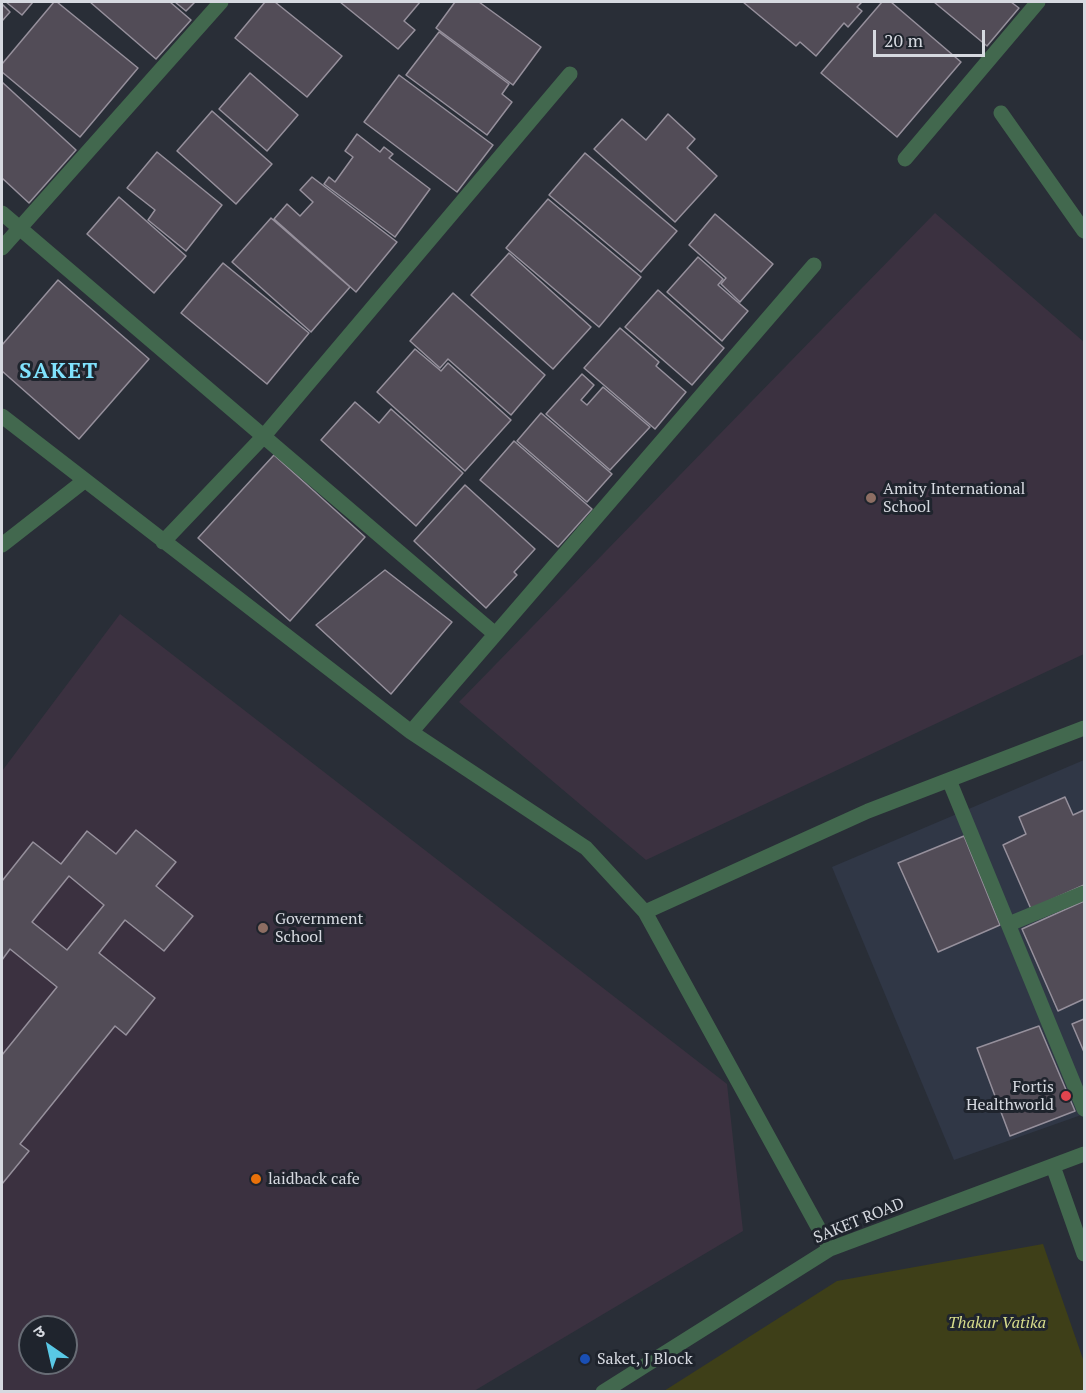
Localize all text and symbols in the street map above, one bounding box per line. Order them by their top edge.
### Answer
scale bar [876,18,988,56]
text: 20 m [884,28,923,52]
district label: SAKET [19,359,99,385]
place label: Amity International School [883,479,1025,517]
marker: Amity International School [864,491,878,505]
place label: Government School [275,909,363,947]
marker: Government School [256,921,270,935]
place label: Fortis Healthworld [966,1077,1054,1115]
marker: Fortis Healthworld [1059,1089,1073,1103]
place label: laidback cafe [268,1169,360,1189]
marker: laidback cafe [249,1172,263,1186]
street label: SAKET ROAD [811,1194,907,1248]
park label: Thakur Vatika [948,1313,1046,1333]
north arrow [18,1315,78,1375]
text: उ [29,1320,49,1343]
place label: Saket, J Block [597,1349,693,1369]
marker: Saket, J Block [578,1352,592,1366]

